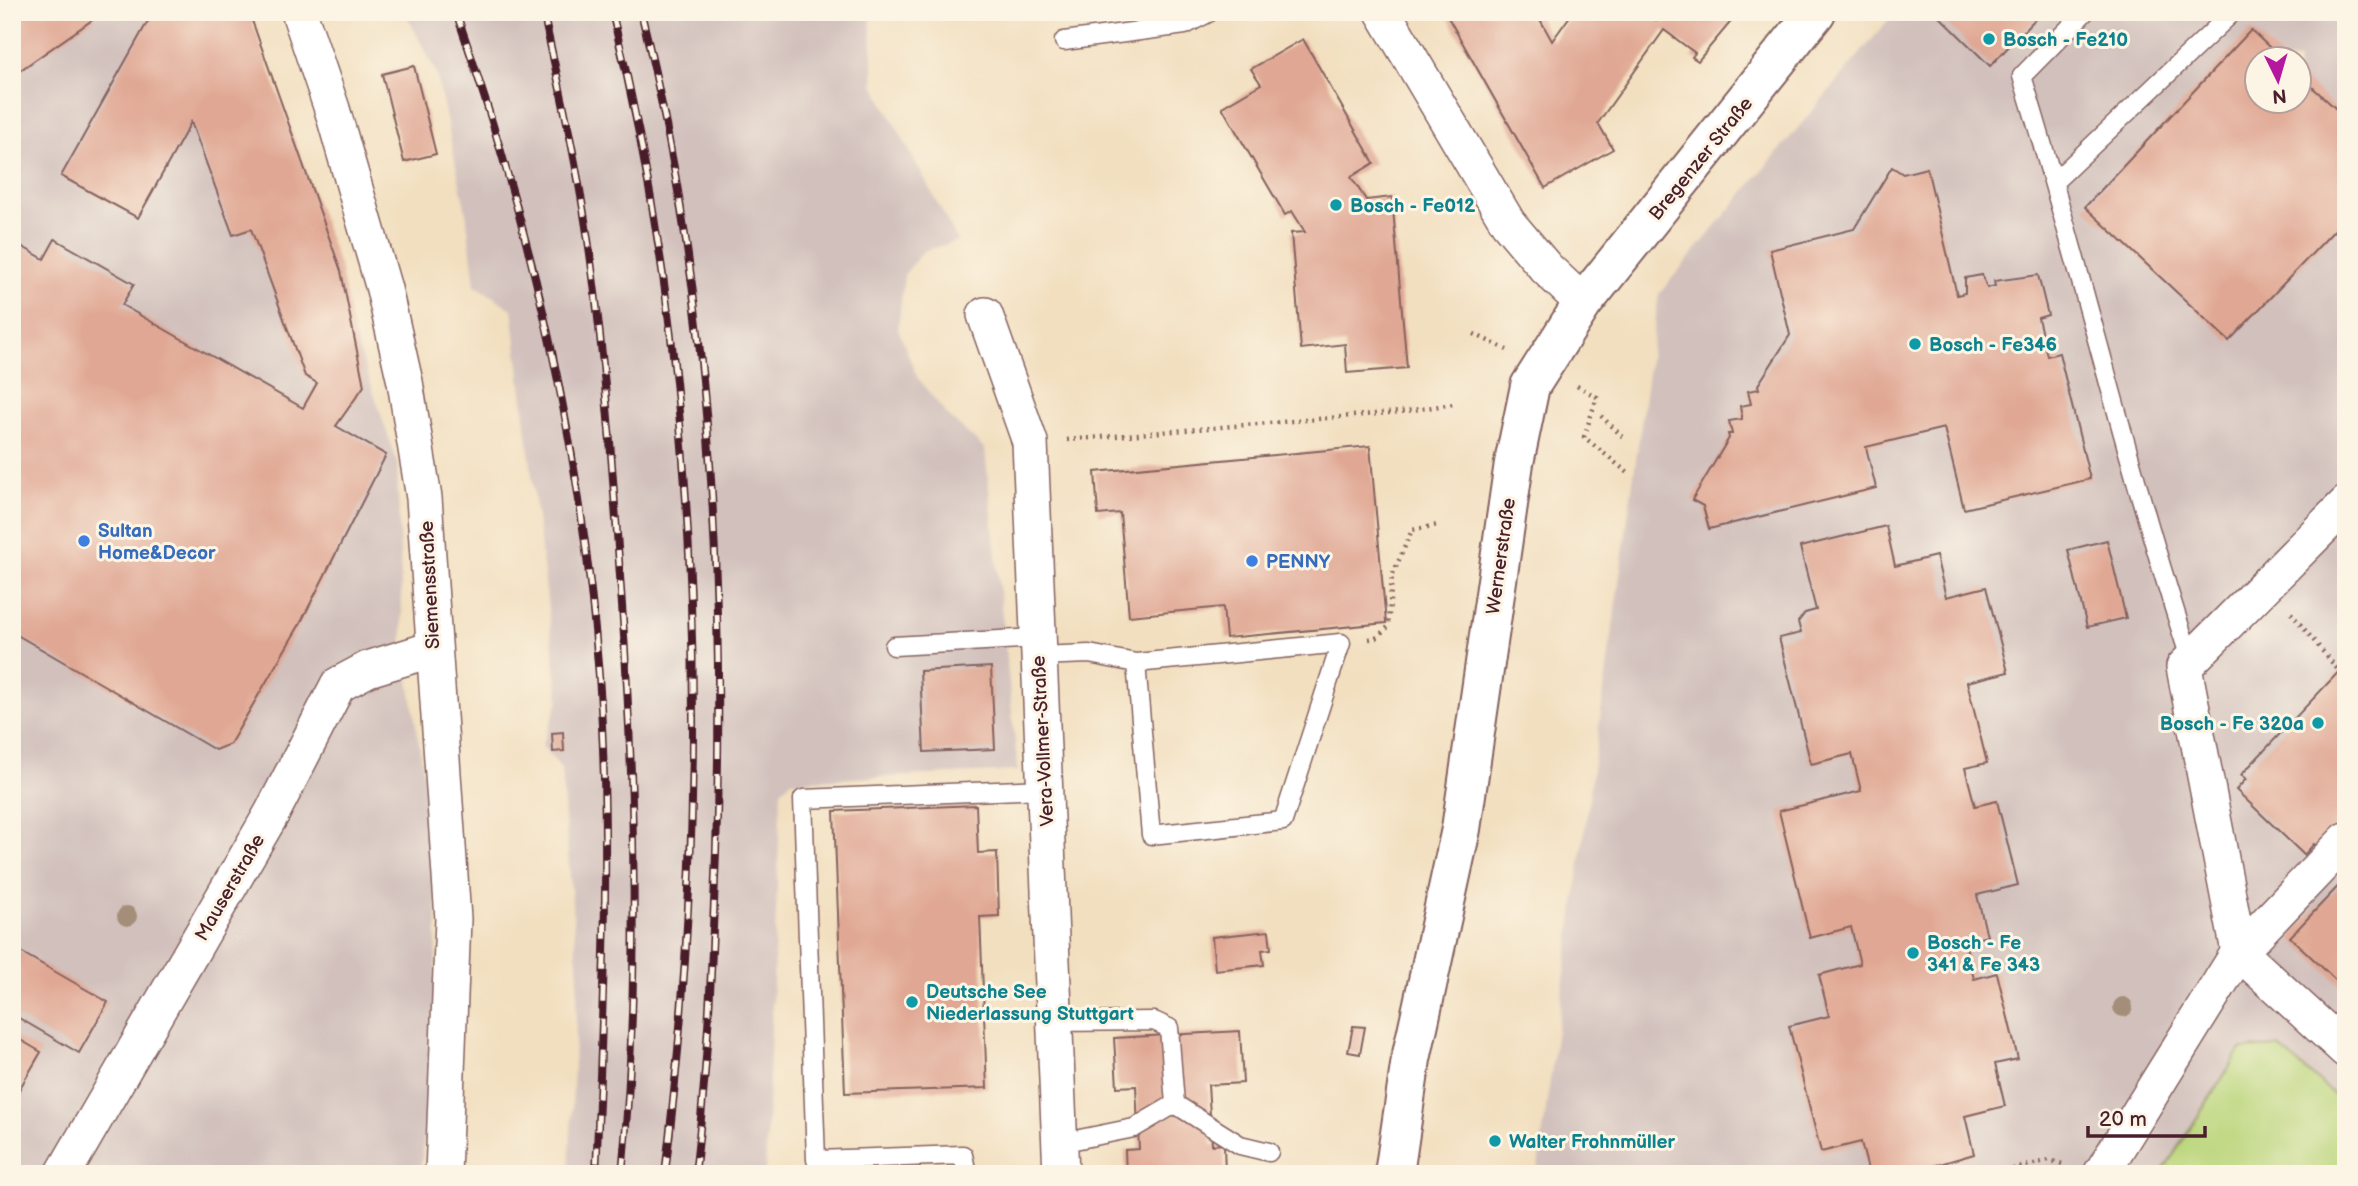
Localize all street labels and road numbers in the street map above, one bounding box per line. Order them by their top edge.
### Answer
street label: Bregenzer Straße [1644,93,1758,225]
street label: Wernerstraße [1482,496,1521,616]
street label: Siemensstraße [416,520,445,650]
street label: Vera-Vollmer-Straße [1028,655,1059,827]
street label: Mauserstraße [190,830,270,945]

